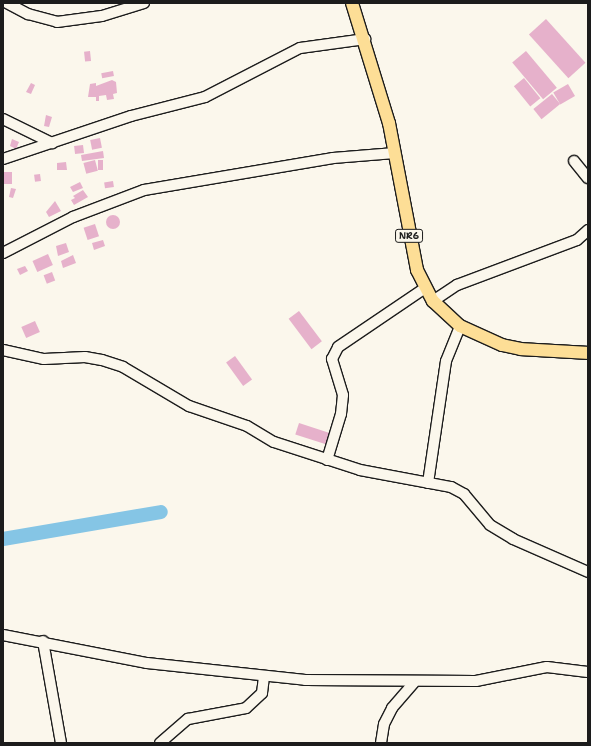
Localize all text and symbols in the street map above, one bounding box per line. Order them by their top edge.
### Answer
road number: NR6 [395,229,423,243]

